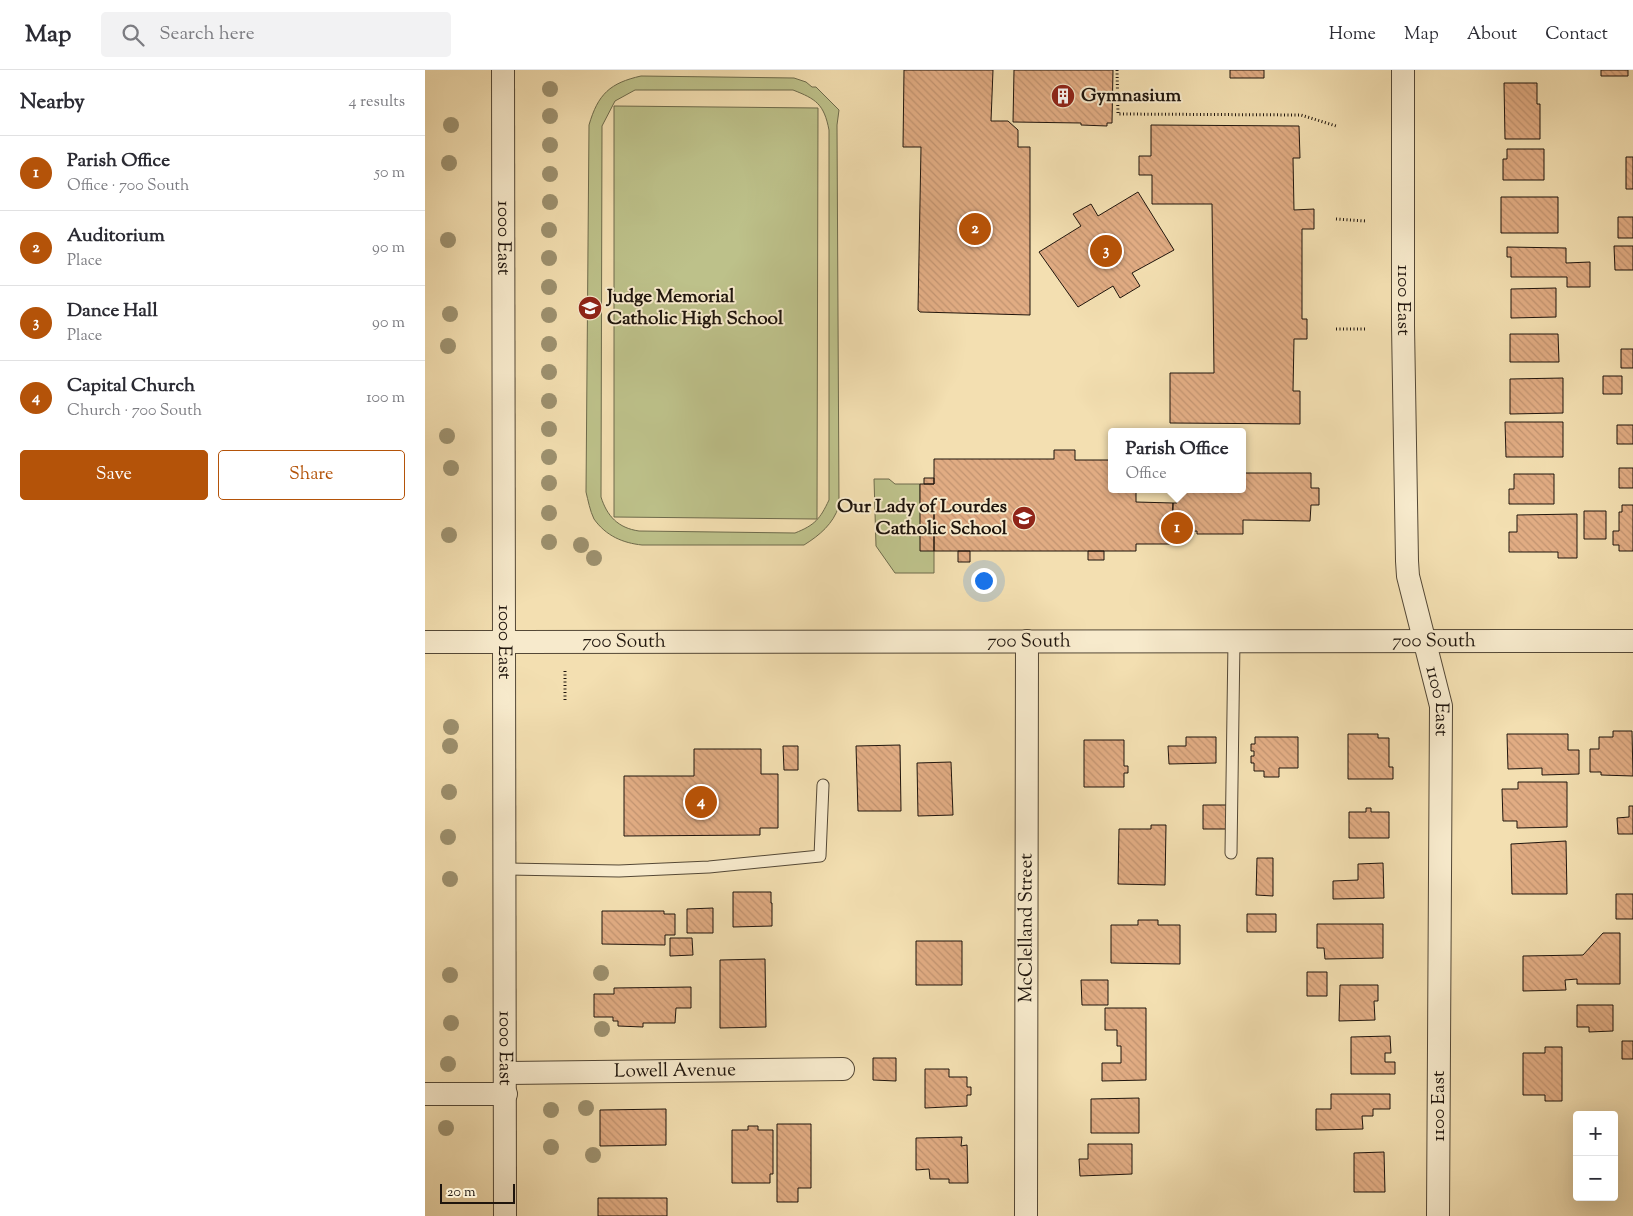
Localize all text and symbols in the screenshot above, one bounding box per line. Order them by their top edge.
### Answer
search box [101,12,451,57]
text: Map [25,18,71,52]
icon: search [119,21,147,49]
text: Search here [159,21,255,48]
text: Home [1329,22,1376,48]
text: Map [1404,22,1439,48]
text: About [1467,22,1517,48]
text: Contact [1545,22,1608,48]
building icon: Gymnasium [1050,83,1076,109]
place label: Gymnasium [1081,83,1181,110]
text: Nearby [20,88,85,118]
text: 4 results [349,91,405,114]
text: Parish Office [67,148,170,175]
text: 1 [33,162,39,185]
text: 50 m [374,162,405,185]
text: Office · 700 South [67,175,189,198]
street label: 1000 East [490,201,517,276]
pin: 2 [959,210,991,248]
text: Auditorium [67,223,165,250]
pin: 3 [1090,232,1122,270]
text: 2 [32,237,40,260]
text: 90 m [372,237,405,260]
text: Place [67,250,102,273]
street label: 1100 East [1390,264,1417,336]
place label: Judge Memorial Catholic High School [605,284,784,333]
school or university icon: Judge Memorial Catholic High School [577,295,603,321]
text: Dance Hall [67,298,158,325]
text: 3 [33,312,39,335]
text: 90 m [372,312,405,335]
text: Place [67,325,102,348]
text: Capital Church [67,373,195,400]
text: 4 [32,387,40,410]
text: 100 m [366,387,405,410]
text: Church · 700 South [67,400,202,423]
popup [1108,428,1246,493]
text: Parish Office [1125,436,1229,463]
button: Save [20,450,208,500]
button: Share [218,450,405,500]
text: Office [1125,463,1167,486]
place label: Our Lady of Lourdes Catholic School [837,494,1008,543]
school or university icon: Our Lady of Lourdes Catholic School [1011,505,1037,531]
pin: 1 [1161,509,1193,547]
your location [971,568,997,594]
street label: 1000 East [490,605,518,680]
street label: 700 South [582,628,666,655]
street label: 700 South [987,628,1071,655]
street label: 700 South [1392,628,1476,655]
street label: 1100 East [1418,663,1455,737]
pin: 4 [685,783,717,821]
street label: McClelland Street [1013,853,1040,1003]
street label: 1000 East [491,1011,518,1086]
street label: Lowell Avenue [614,1057,736,1085]
street label: 1100 East [1426,1070,1453,1142]
map controls [1573,1111,1618,1201]
button: + [1573,1111,1618,1156]
button: − [1573,1156,1618,1201]
scale bar [440,1181,515,1204]
text: 20 m [447,1183,476,1203]

